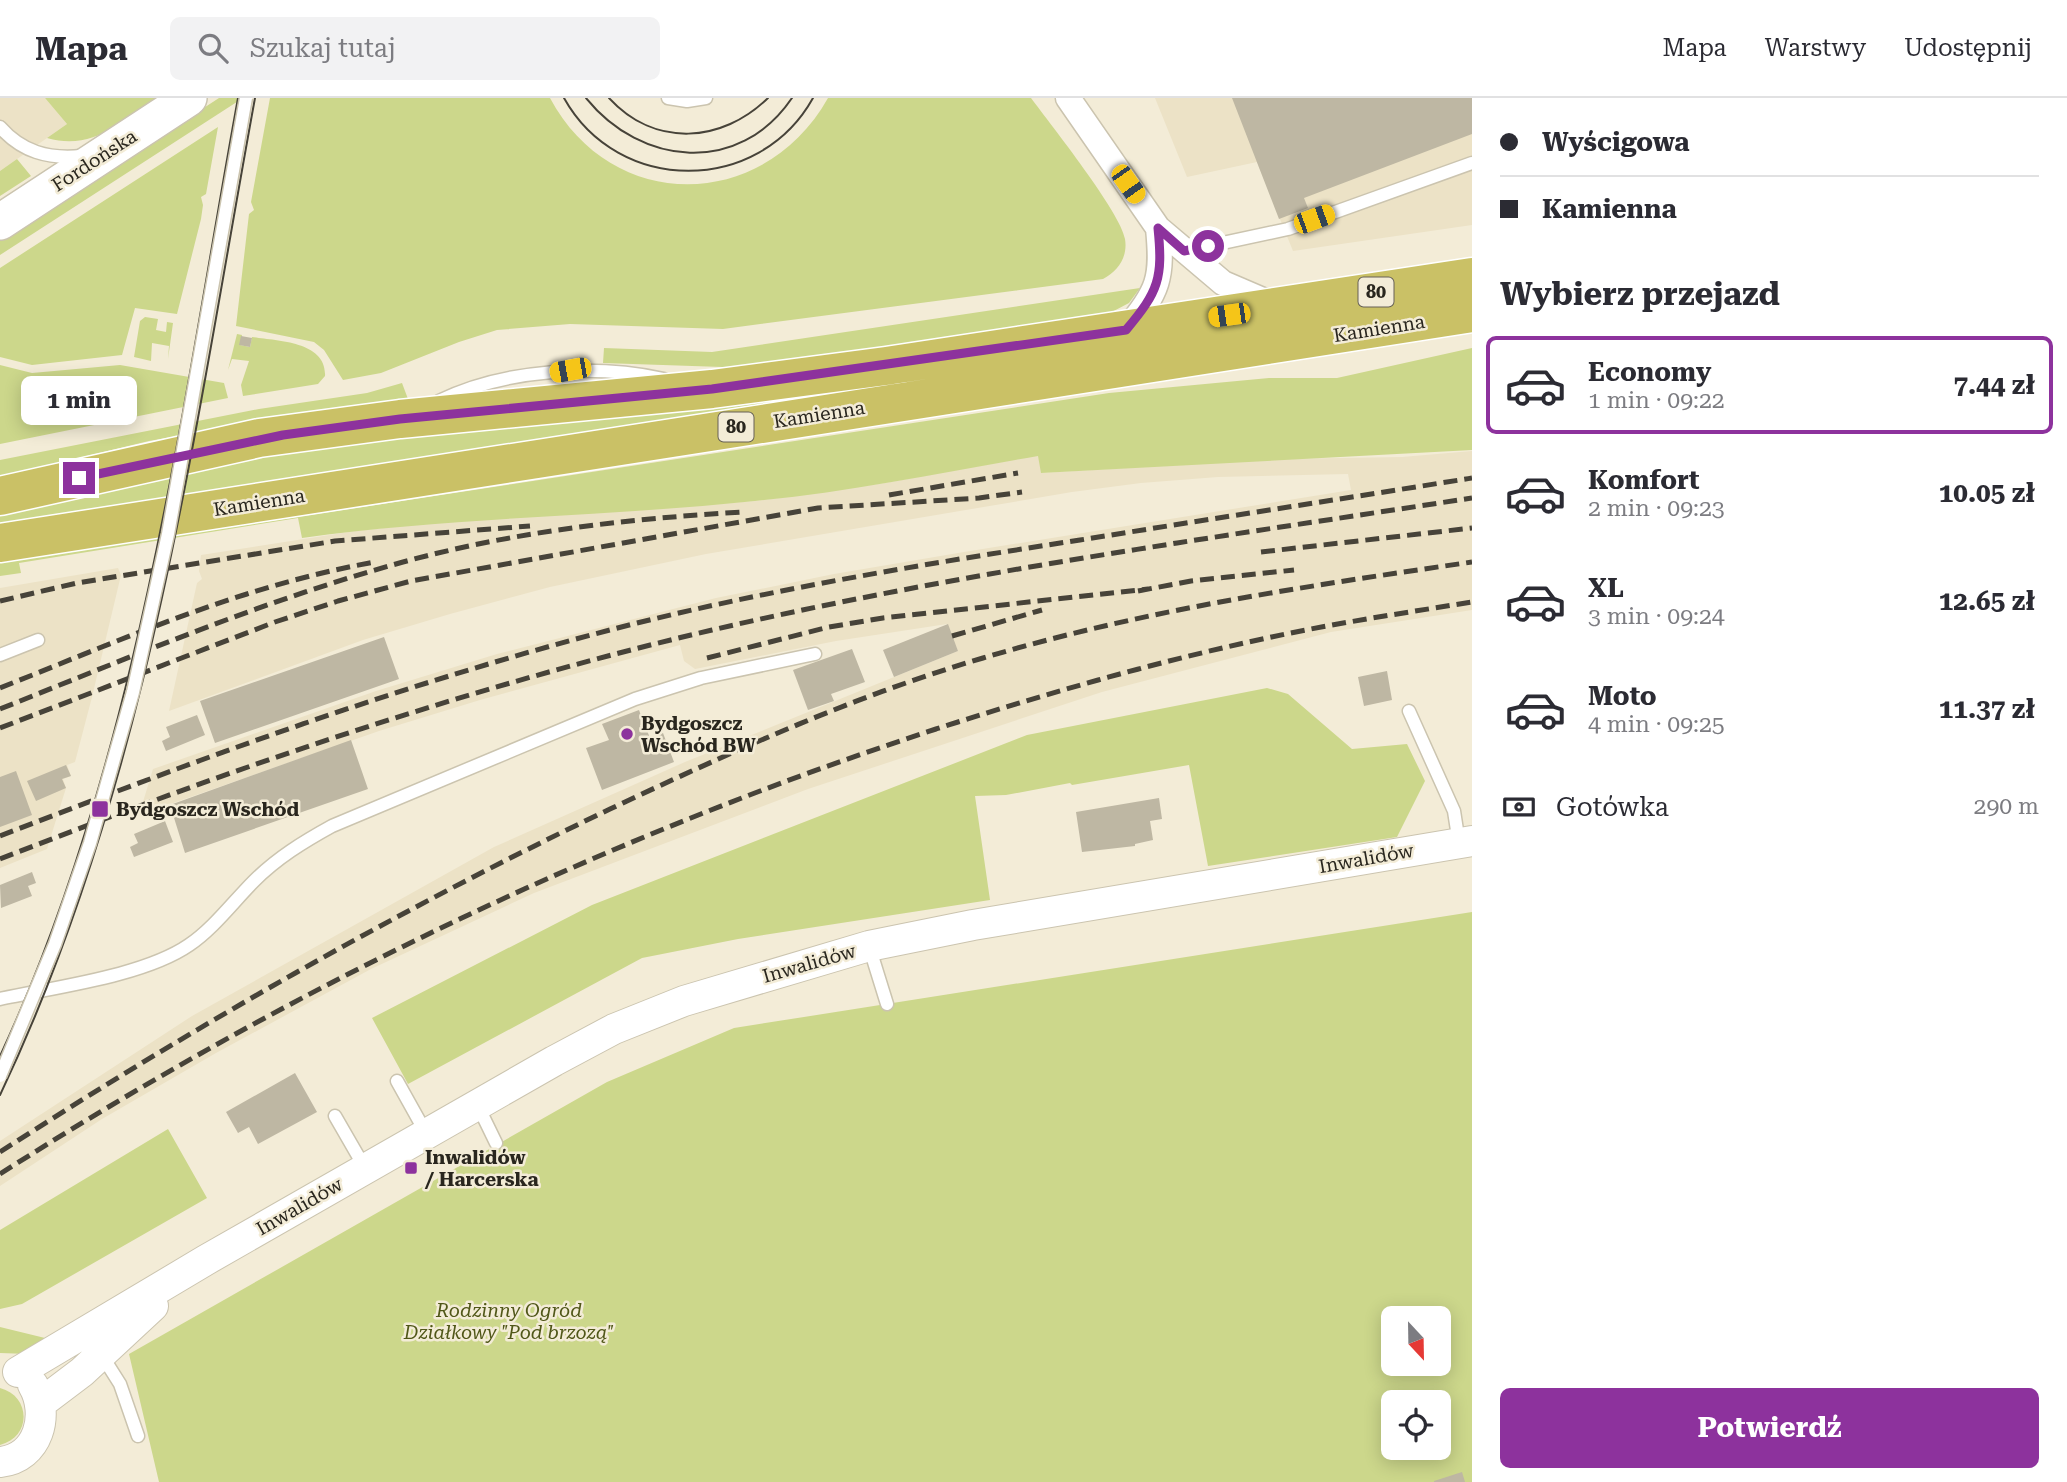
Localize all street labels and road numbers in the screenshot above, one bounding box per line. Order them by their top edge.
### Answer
street label: Fordońska [47,124,142,196]
road number: 80 [1358,278,1394,307]
street label: Kamienna [1332,310,1427,347]
street label: Kamienna [772,396,867,433]
road number: 80 [718,412,754,442]
street label: Kamienna [212,484,307,521]
street label: Inwalidów [1317,839,1416,878]
street label: Inwalidów [760,939,859,988]
street label: Inwalidów [252,1172,347,1240]

